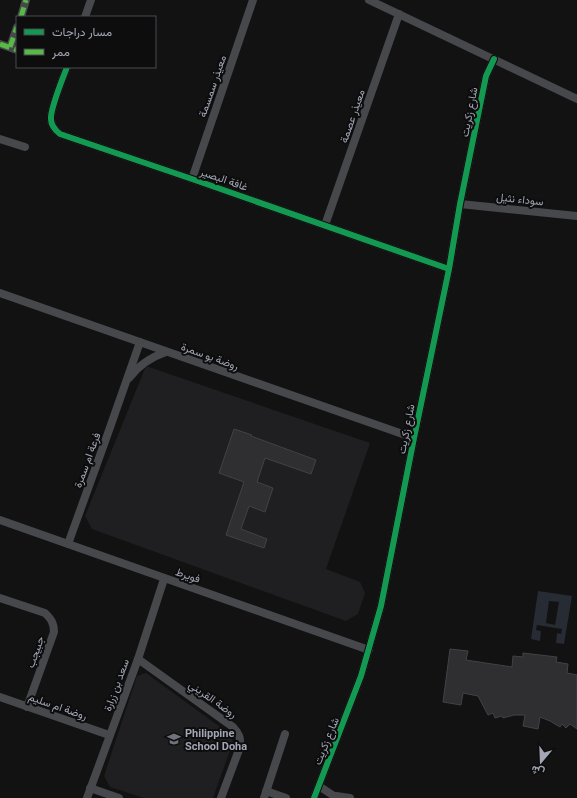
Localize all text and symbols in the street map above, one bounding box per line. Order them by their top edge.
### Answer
legend [16,16,156,68]
text: مسار دراجات [52,25,112,40]
text: ممر [51,45,70,60]
street label: معيذر سمسمة [196,53,229,119]
street label: شارع زكريت [458,86,482,138]
street label: معيذر عصمة [337,88,368,145]
street label: غافة البصير [197,165,250,194]
street label: سوداء نثيل [496,191,545,208]
street label: روضة بو سمرة [179,340,241,373]
street label: شارع زكريت [395,403,419,455]
street label: فرعة ام سمرة [71,431,104,490]
street label: فويرط [174,565,202,586]
street label: جبيجب [24,634,47,670]
street label: سعد بن زرارة [101,657,132,713]
street label: روضة القريني [184,678,240,723]
street label: روضة ام سليم [27,690,89,724]
street label: شارع زكريت [311,715,343,767]
place label: Philippine School Doha [185,727,247,753]
school or university icon: Philippine School Doha [166,731,182,747]
north arrow [521,742,561,782]
text: ش [530,763,546,779]

